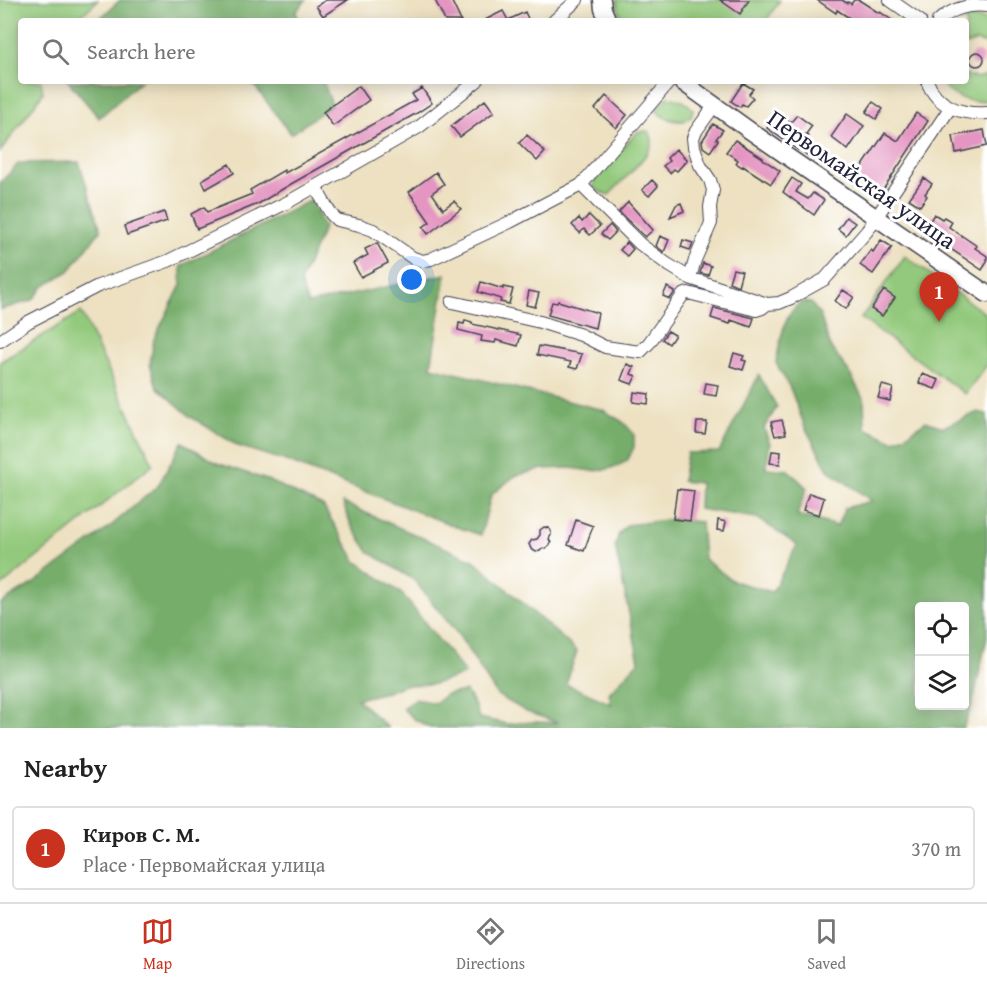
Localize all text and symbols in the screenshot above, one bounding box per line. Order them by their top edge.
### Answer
search box [18,18,969,84]
icon: search [39,35,72,68]
text: Search here [87,35,196,67]
street label: Первомайская улица [760,101,964,258]
your location [397,265,426,294]
pin: 1 [920,272,958,322]
map controls [915,602,969,710]
button: locate [915,602,969,656]
button: layers [915,656,969,710]
text: Nearby [24,748,107,787]
text: Киров С. М. [83,818,200,850]
text: 1 [40,834,51,863]
text: 370 m [911,834,961,863]
text: Place · Первомайская улица [83,850,325,879]
tab: Map [141,915,174,975]
tab: Directions [456,915,525,975]
tab: Saved [807,915,846,975]

